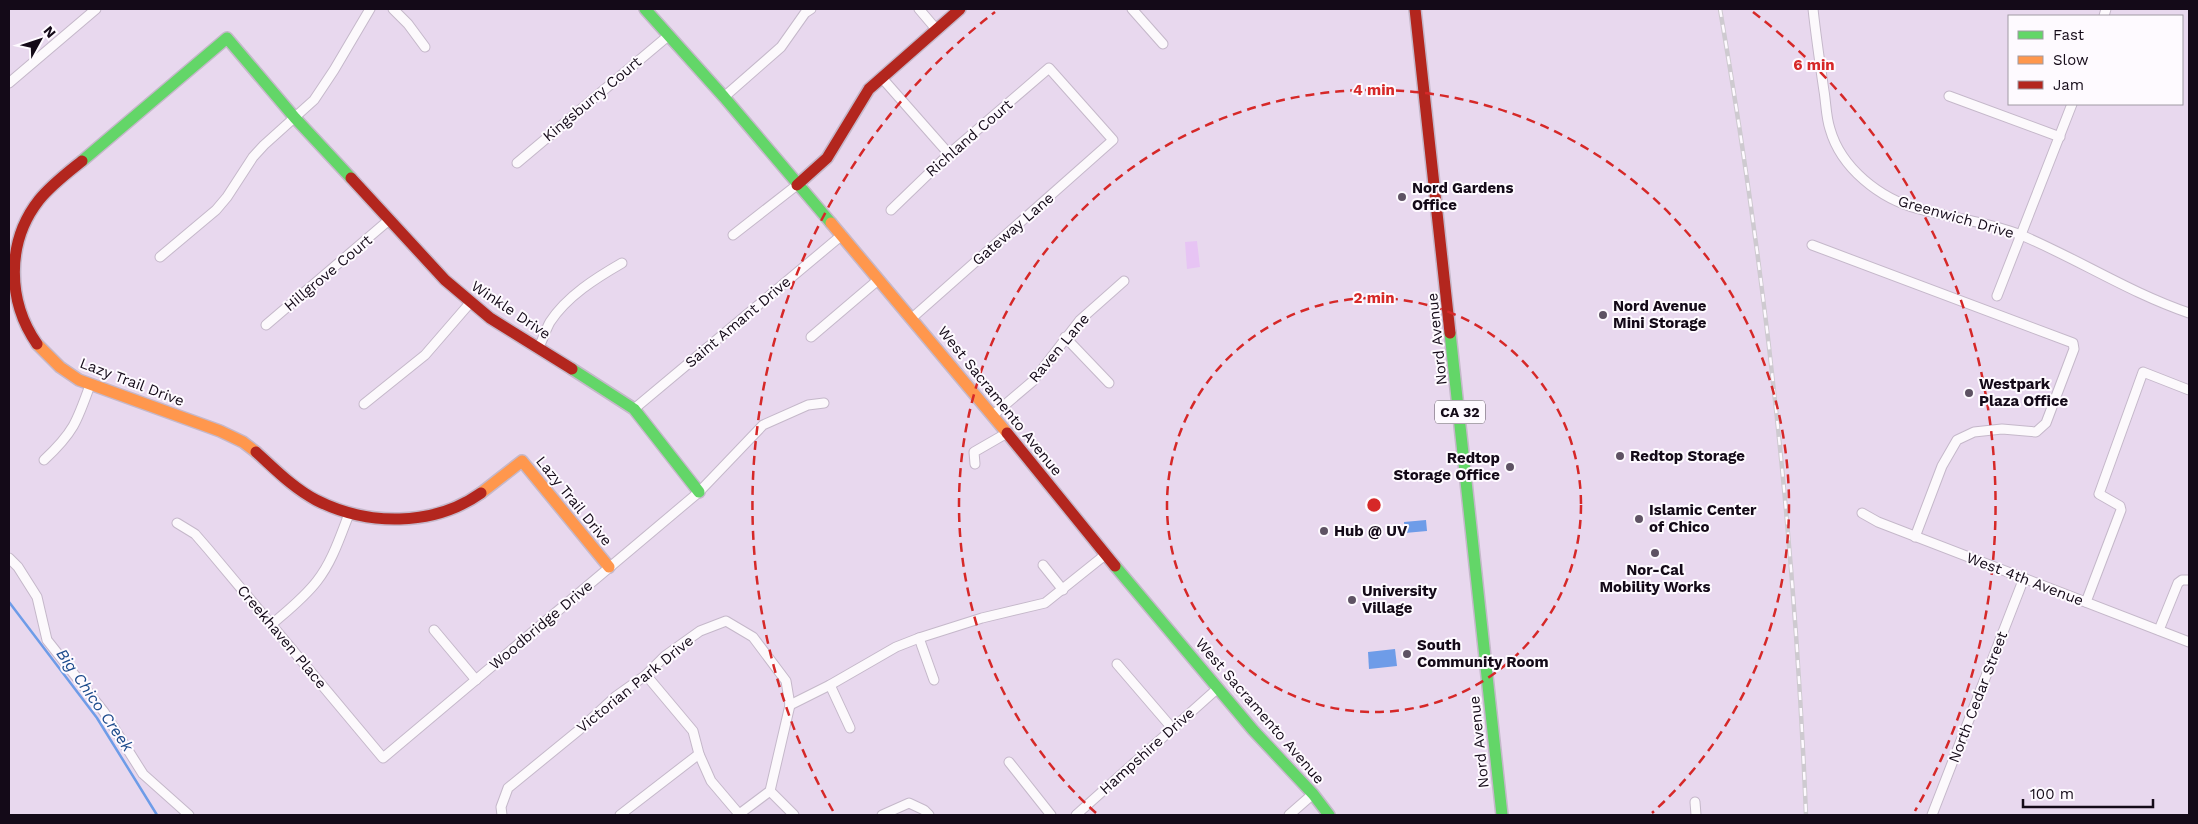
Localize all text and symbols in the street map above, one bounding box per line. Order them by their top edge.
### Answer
north arrow [15,15,65,65]
legend [2008,15,2183,105]
text: N [40,23,59,41]
text: Fast [2053,26,2085,44]
text: Slow [2053,51,2089,69]
street label: Kingsburry Court [539,52,645,145]
text: 6 min [1793,56,1835,74]
text: Jam [2053,76,2084,94]
text: 4 min [1353,81,1395,99]
street label: Richland Court [922,95,1017,181]
place label: Nord Gardens Office [1412,179,1513,214]
street label: Gateway Lane [969,189,1057,269]
marker: Nord Gardens Office [1396,191,1408,203]
street label: Greenwich Drive [1896,192,2016,242]
street label: Hillgrove Court [280,231,376,315]
street label: Saint Amant Drive [681,273,795,371]
street label: Winkle Drive [468,277,554,343]
text: 2 min [1353,289,1395,307]
street label: Nord Avenue [1423,292,1451,386]
place label: Nord Avenue Mini Storage [1613,297,1707,332]
marker: Nord Avenue Mini Storage [1597,309,1609,321]
street label: Raven Lane [1025,310,1093,386]
street label: West Sacramento Avenue [934,322,1066,480]
street label: Lazy Trail Drive [77,354,187,410]
place label: Westpark Plaza Office [1979,375,2068,410]
marker: Westpark Plaza Office [1963,387,1975,399]
road number: CA 32 [1435,401,1485,424]
place label: Redtop Storage [1630,447,1745,465]
place label: Redtop Storage Office [1393,449,1500,484]
marker: Redtop Storage [1614,450,1626,462]
street label: Lazy Trail Drive [532,452,616,550]
marker: Redtop Storage Office [1504,461,1516,473]
centre of rings [1365,496,1383,514]
place label: Islamic Center of Chico [1649,501,1757,536]
marker: Islamic Center of Chico [1633,513,1645,525]
place label: Hub @ UV [1334,522,1408,540]
marker: Hub @ UV [1318,525,1330,537]
marker: Nor-Cal Mobility Works [1649,547,1661,559]
street label: West 4th Avenue [1964,548,2086,610]
place label: Nor-Cal Mobility Works [1599,561,1711,596]
street label: Woodbridge Drive [486,577,596,673]
street label: Creekhaven Place [233,582,331,692]
place label: University Village [1362,582,1437,617]
marker: University Village [1346,594,1358,606]
street label: North Cedar Street [1945,628,2012,765]
street label: Victorian Park Drive [573,631,697,737]
street label: West Sacramento Avenue [1192,634,1328,788]
place label: South Community Room [1417,636,1549,671]
water label: Big Chico Creek [52,645,138,756]
marker: South Community Room [1401,648,1413,660]
street label: Nord Avenue [1465,695,1493,789]
street label: Hampshire Drive [1096,704,1198,798]
scale bar [2023,776,2153,808]
text: 100 m [2030,785,2074,803]

